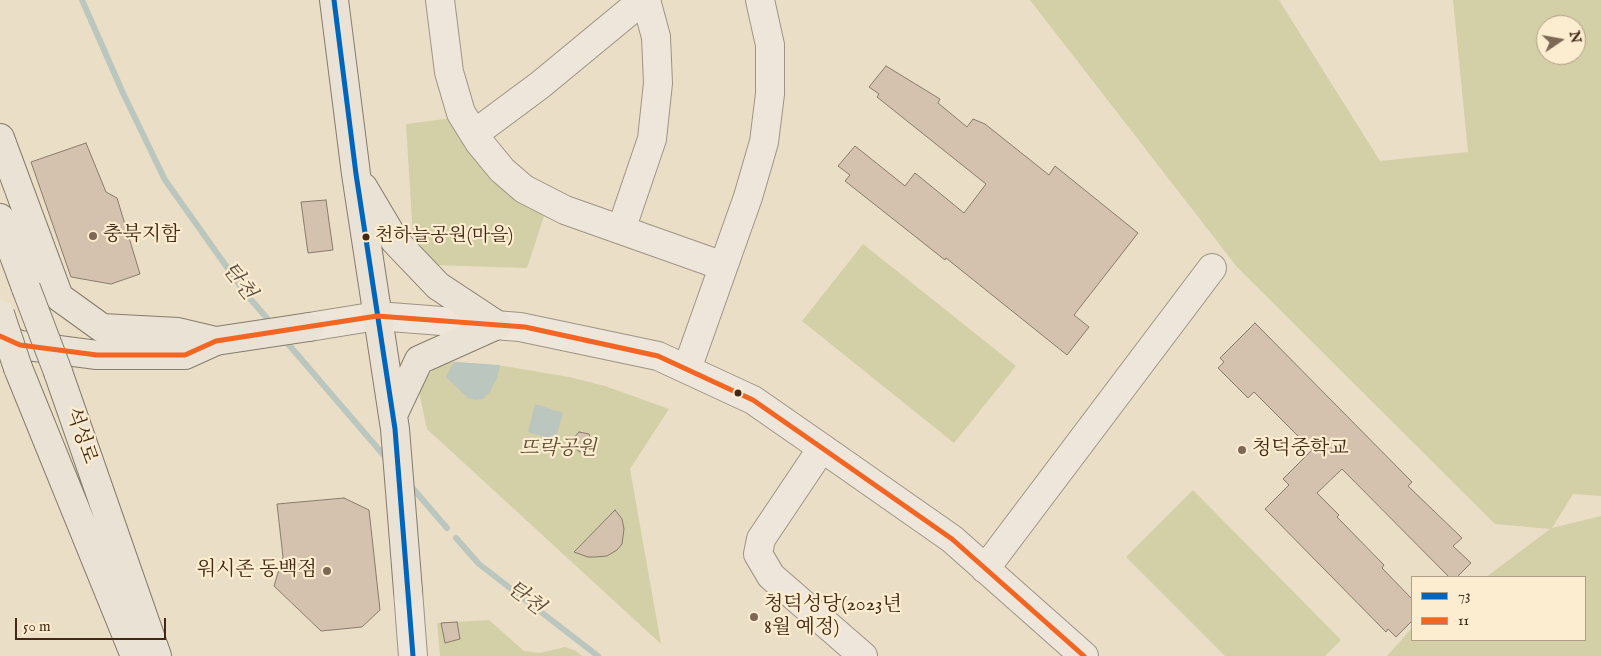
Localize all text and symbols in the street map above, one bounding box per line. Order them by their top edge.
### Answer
north arrow [1536,15,1586,65]
text: N [1565,29,1585,45]
place label: 충북지함 [103,224,180,248]
place label: 천하늘공원(마을) [375,226,513,248]
marker: 충북지함 [87,230,99,242]
marker: 천하늘공원(마을) [361,232,371,242]
water label: 탄천 [216,258,260,306]
unlabelled marker [733,388,743,398]
street label: 석성로 [59,405,101,467]
park label: 뜨락공원 [519,438,597,462]
place label: 청덕중학교 [1252,438,1349,462]
marker: 청덕중학교 [1236,444,1248,456]
place label: 워시존 동백점 [197,559,317,583]
marker: 워시존 동백점 [321,565,333,577]
legend [1411,576,1586,641]
water label: 탄천 [501,577,549,621]
text: 73 [1458,586,1471,605]
place label: 청덕성당(2023년 8월 예정) [764,594,902,641]
scale bar [18,608,169,640]
marker: 청덕성당(2023년 8월 예정) [748,611,760,623]
text: 11 [1458,611,1469,630]
text: 50 m [23,617,51,636]

